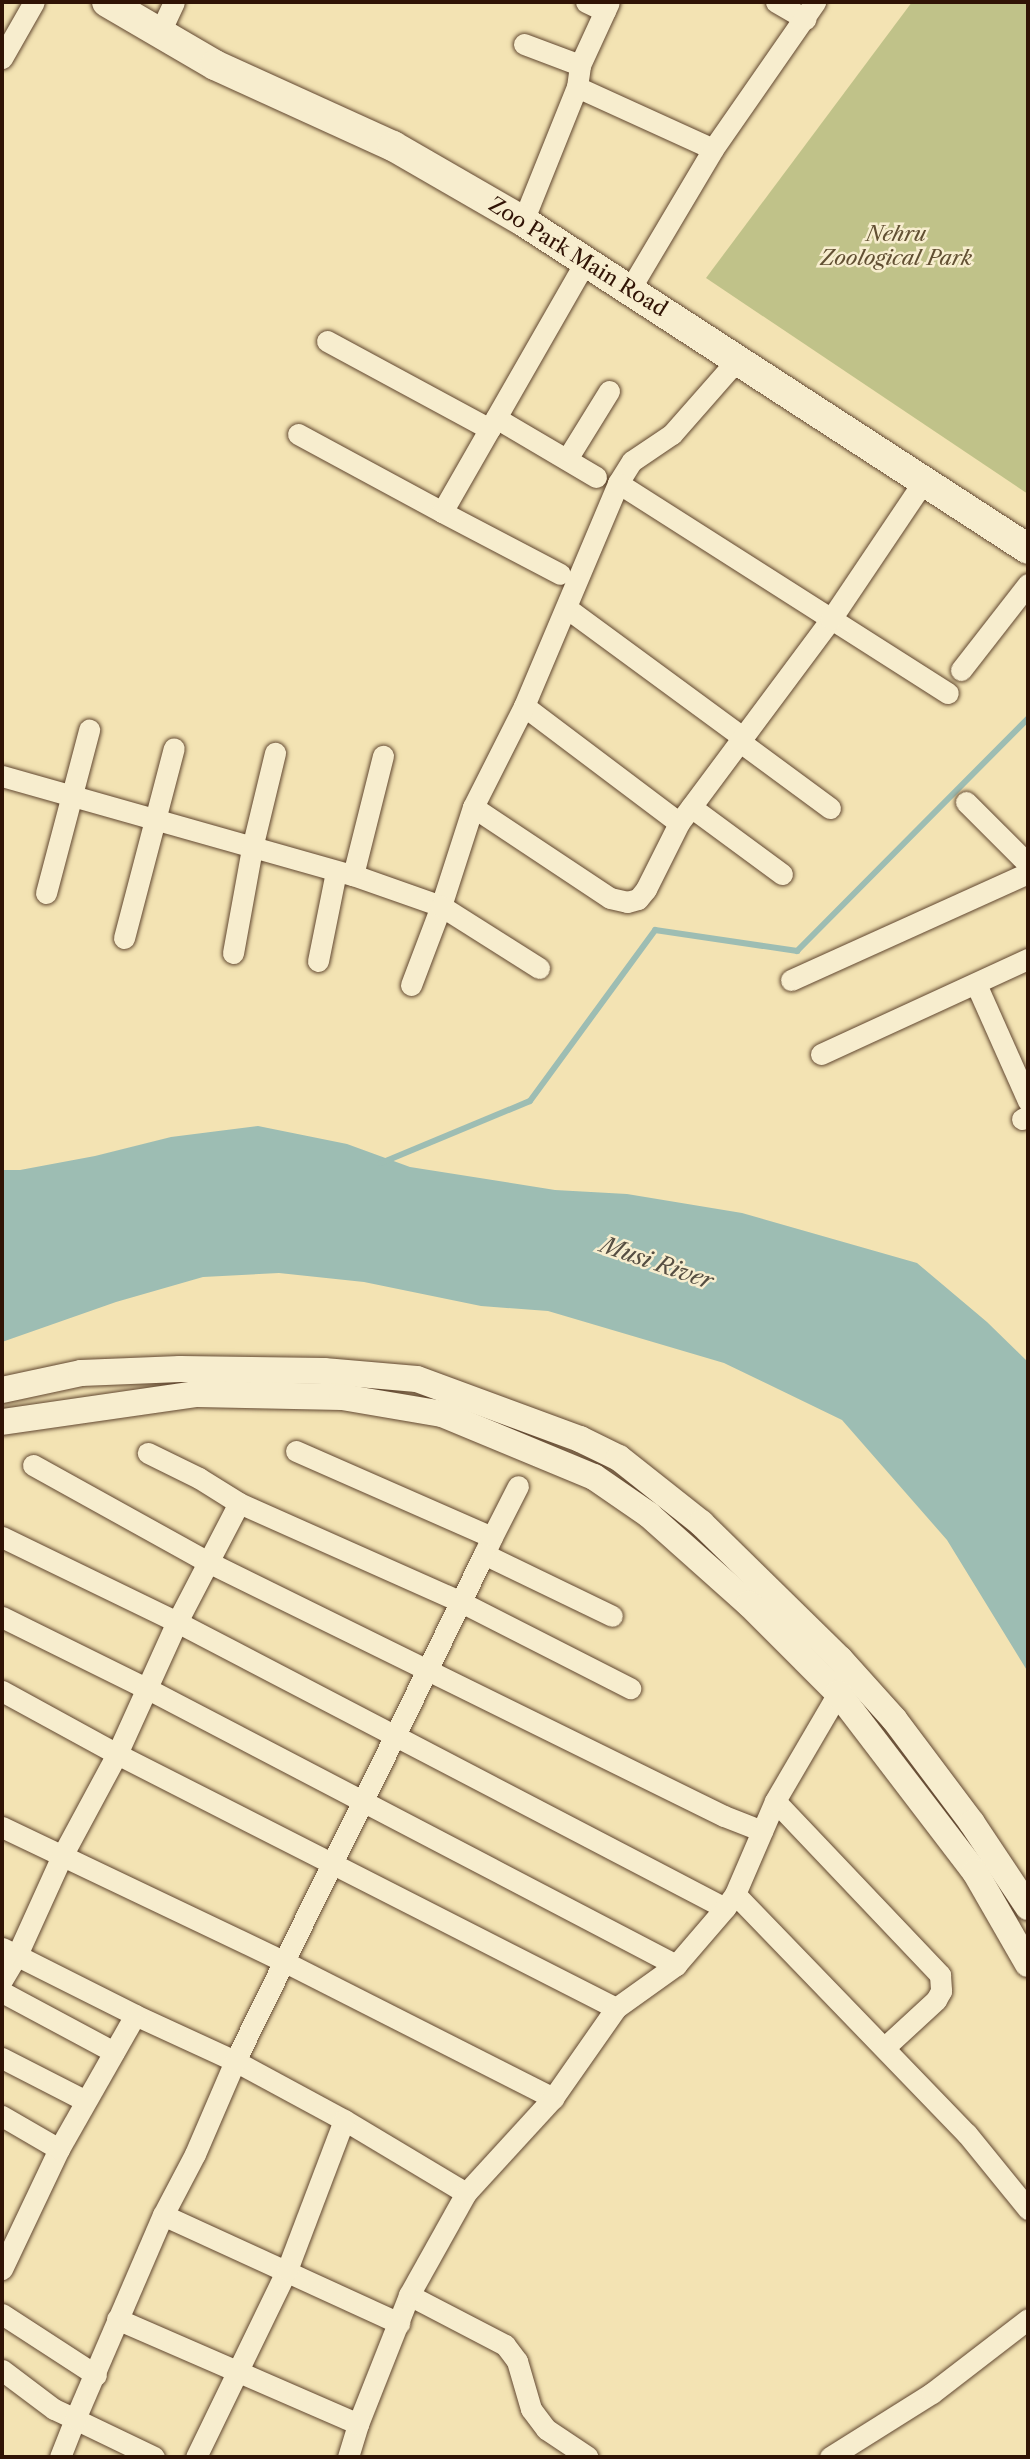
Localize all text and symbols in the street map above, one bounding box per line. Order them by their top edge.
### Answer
street label: Zoo Park Main Road [484,192,672,322]
park label: Nehru Zoological Park [820,221,972,271]
water label: Musi River [597,1231,717,1295]

